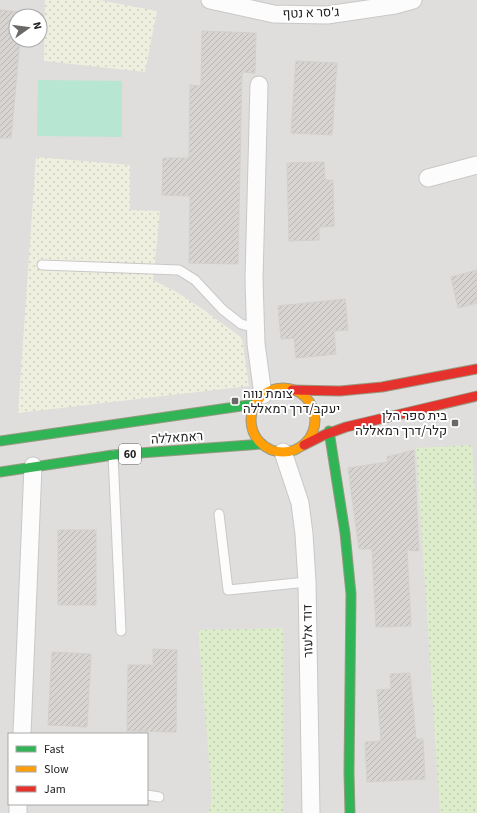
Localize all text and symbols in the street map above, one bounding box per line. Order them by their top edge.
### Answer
street label: ג'סר א נטף [282,3,340,23]
north arrow [8,8,48,48]
text: N [29,20,45,31]
place label: צומת נווה יעקב/דרך רמאללה [243,385,340,418]
marker: צומת נווה יעקב/דרך רמאללה [230,396,240,406]
place label: בית ספר הלן קלר/דרך רמאללה [355,407,447,440]
marker: בית ספר הלן קלר/דרך רמאללה [450,418,460,428]
street label: ראמאללה [150,427,204,449]
road number: 60 [119,444,141,464]
street label: דוד אלעזר [299,604,317,658]
legend [8,733,148,805]
text: Fast [44,741,64,758]
text: Slow [44,761,69,778]
text: Jam [44,781,66,798]

